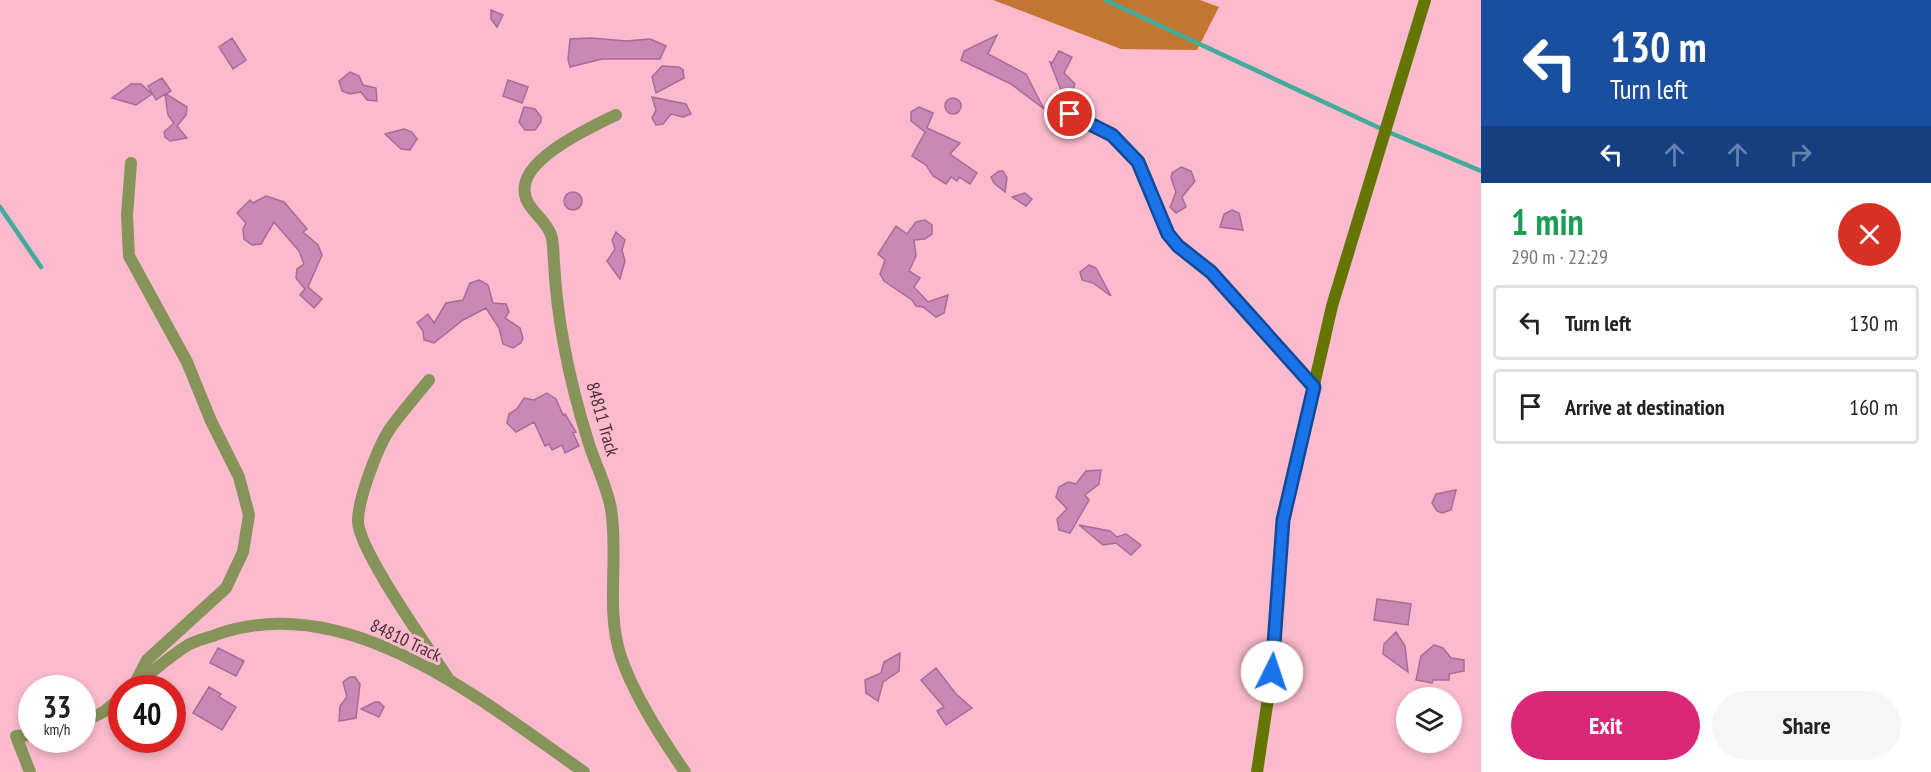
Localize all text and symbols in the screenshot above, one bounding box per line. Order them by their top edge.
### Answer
text: 130 m [1610,19,1707,74]
icon: left [1511,24,1589,102]
text: Turn left [1610,72,1688,106]
pin [1044,88,1095,139]
icon: arrive [1053,97,1086,130]
icon: left [1595,138,1628,171]
icon: ahead [1658,138,1691,171]
icon: ahead [1721,138,1754,171]
icon: right [1784,138,1817,171]
text: 1 min [1511,198,1584,245]
button: close [1838,203,1901,266]
text: 290 m · 22:29 [1511,244,1608,270]
icon: left [1514,306,1547,339]
text: Turn left [1565,309,1631,337]
text: 130 m [1849,309,1898,337]
street label: 84811 Track [581,379,625,459]
icon: arrive [1514,390,1547,423]
text: Arrive at destination [1565,393,1725,421]
text: 160 m [1849,393,1898,421]
street label: 84810 Track [367,614,445,666]
position arrow [1240,640,1304,704]
speed limit sign: 40 [108,675,186,753]
text: 33 [43,687,71,726]
map controls [1396,687,1462,753]
button: layers [1396,687,1462,753]
button: Exit [1511,691,1700,760]
button: Share [1712,691,1901,760]
text: km/h [44,720,70,739]

